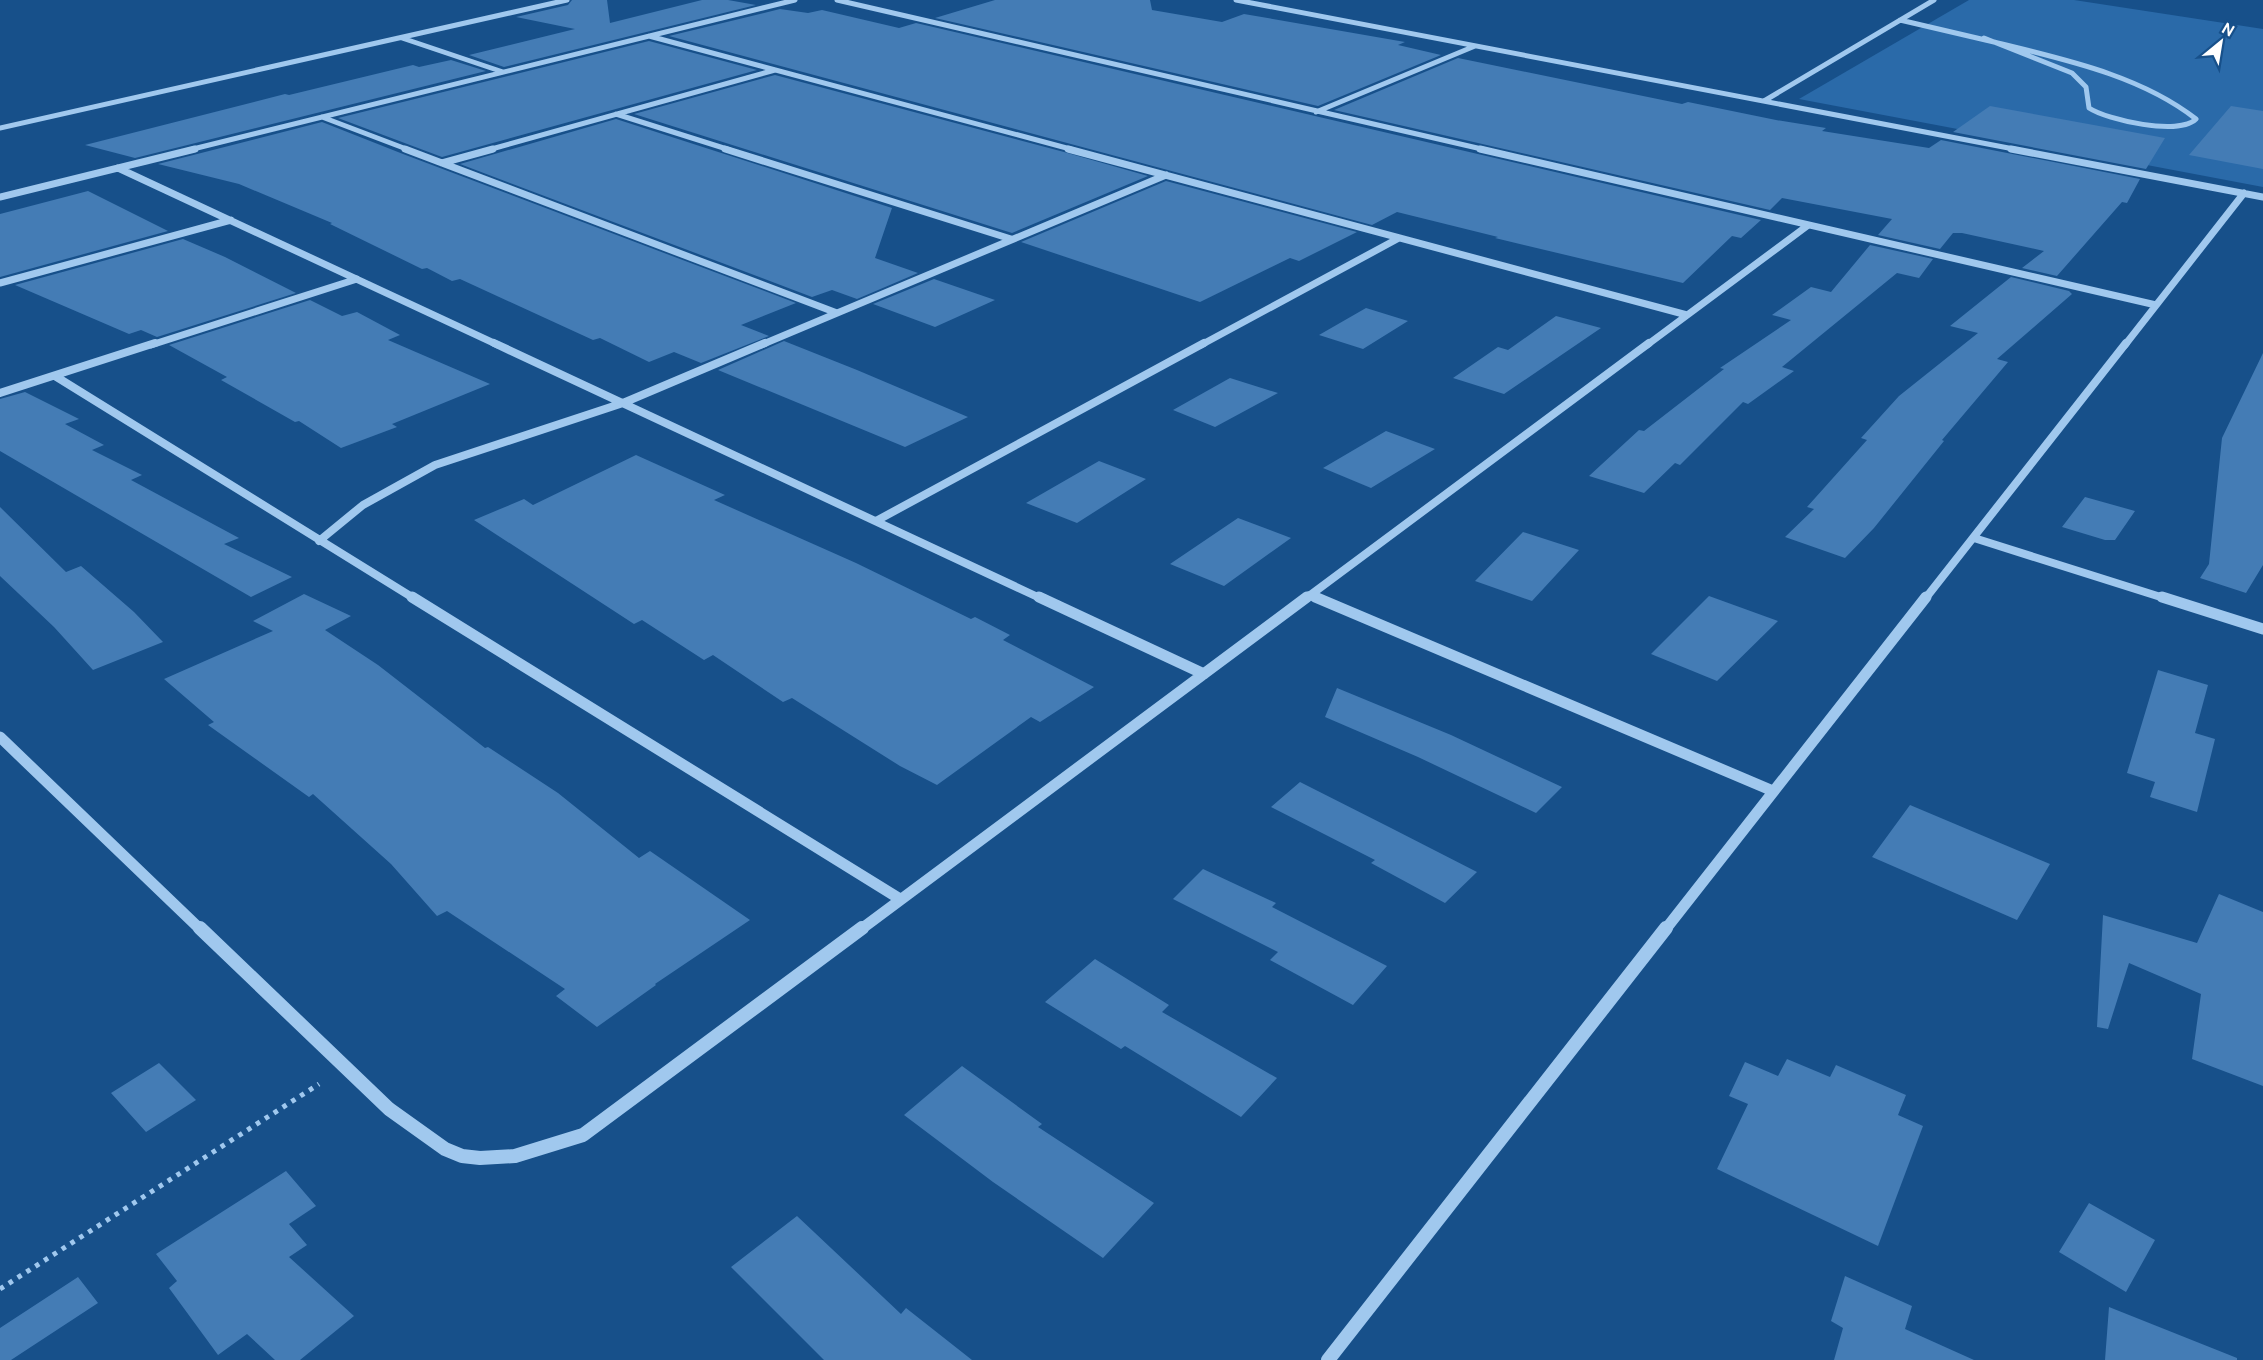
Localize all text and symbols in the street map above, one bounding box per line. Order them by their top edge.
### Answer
north arrow [2191,12,2251,72]
text: N [2219,18,2238,40]

